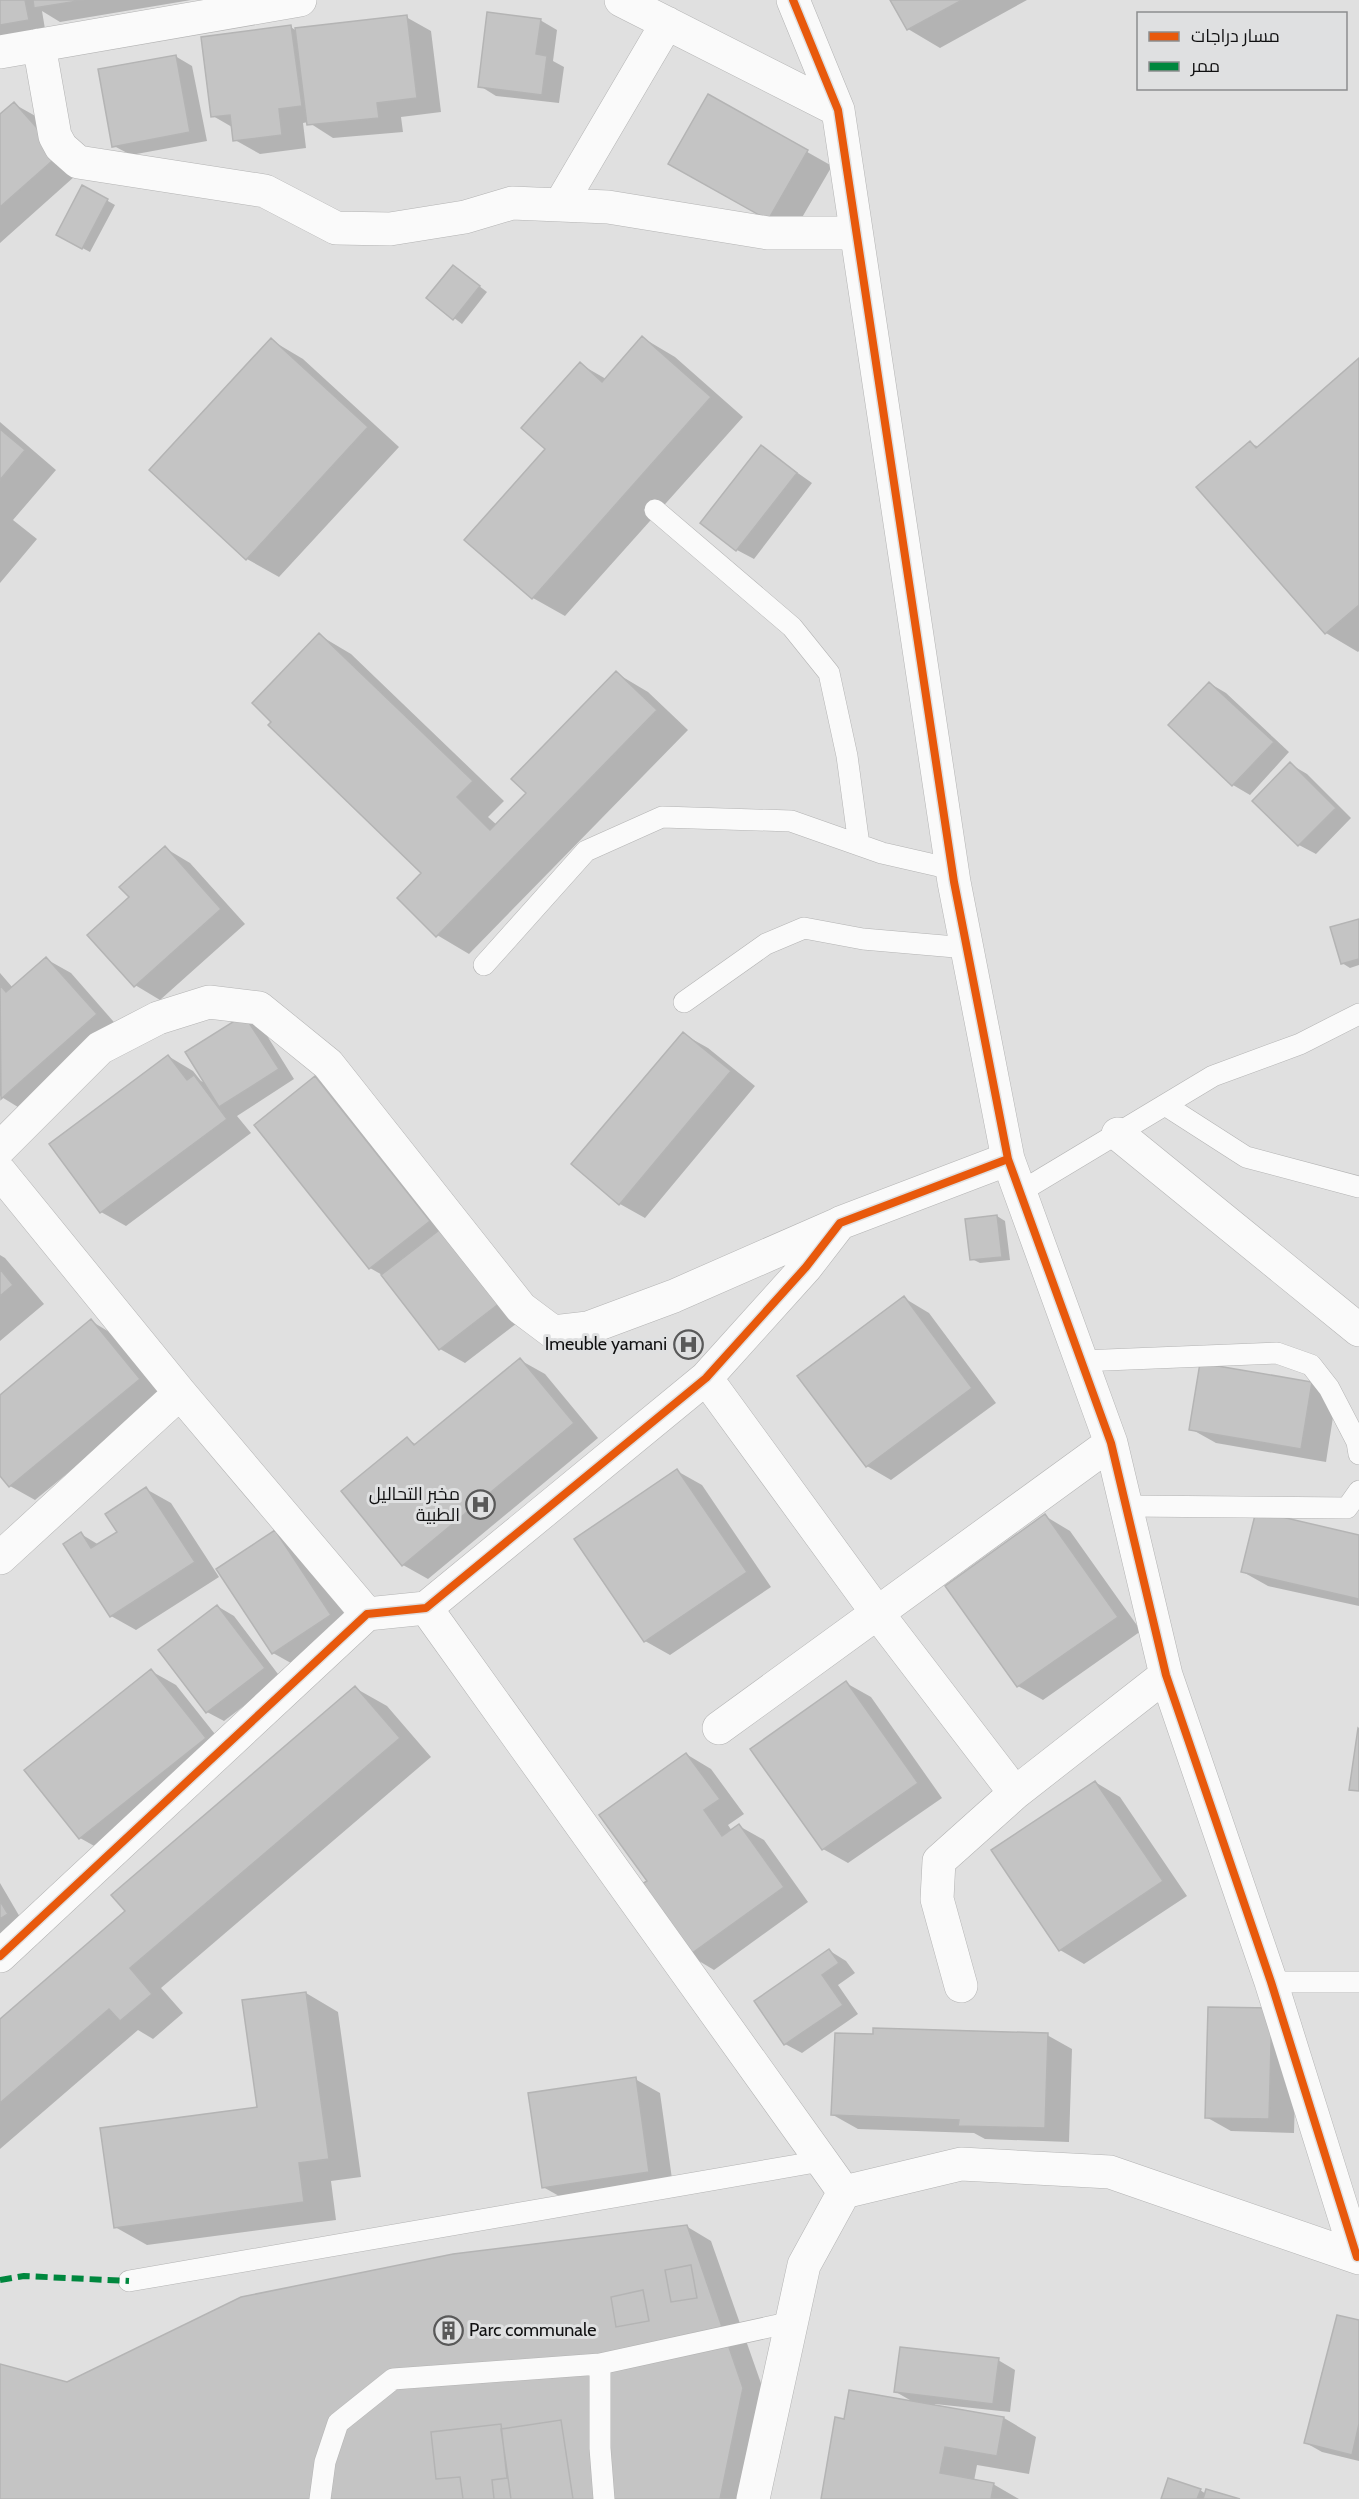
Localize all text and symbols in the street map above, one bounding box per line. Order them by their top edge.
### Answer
legend [1137,12,1347,90]
text: مسار دراجات [1191,25,1280,47]
text: ممر [1190,55,1220,77]
hospital icon: Imeuble yamani [672,1328,704,1360]
place label: Imeuble yamani [545,1333,667,1355]
place label: مخبر التحاليل الطبية [369,1483,460,1526]
hospital icon: مخبر التحاليل الطبية [465,1488,497,1520]
building icon: Parc communale [432,2314,464,2346]
place label: Parc communale [469,2319,596,2341]

